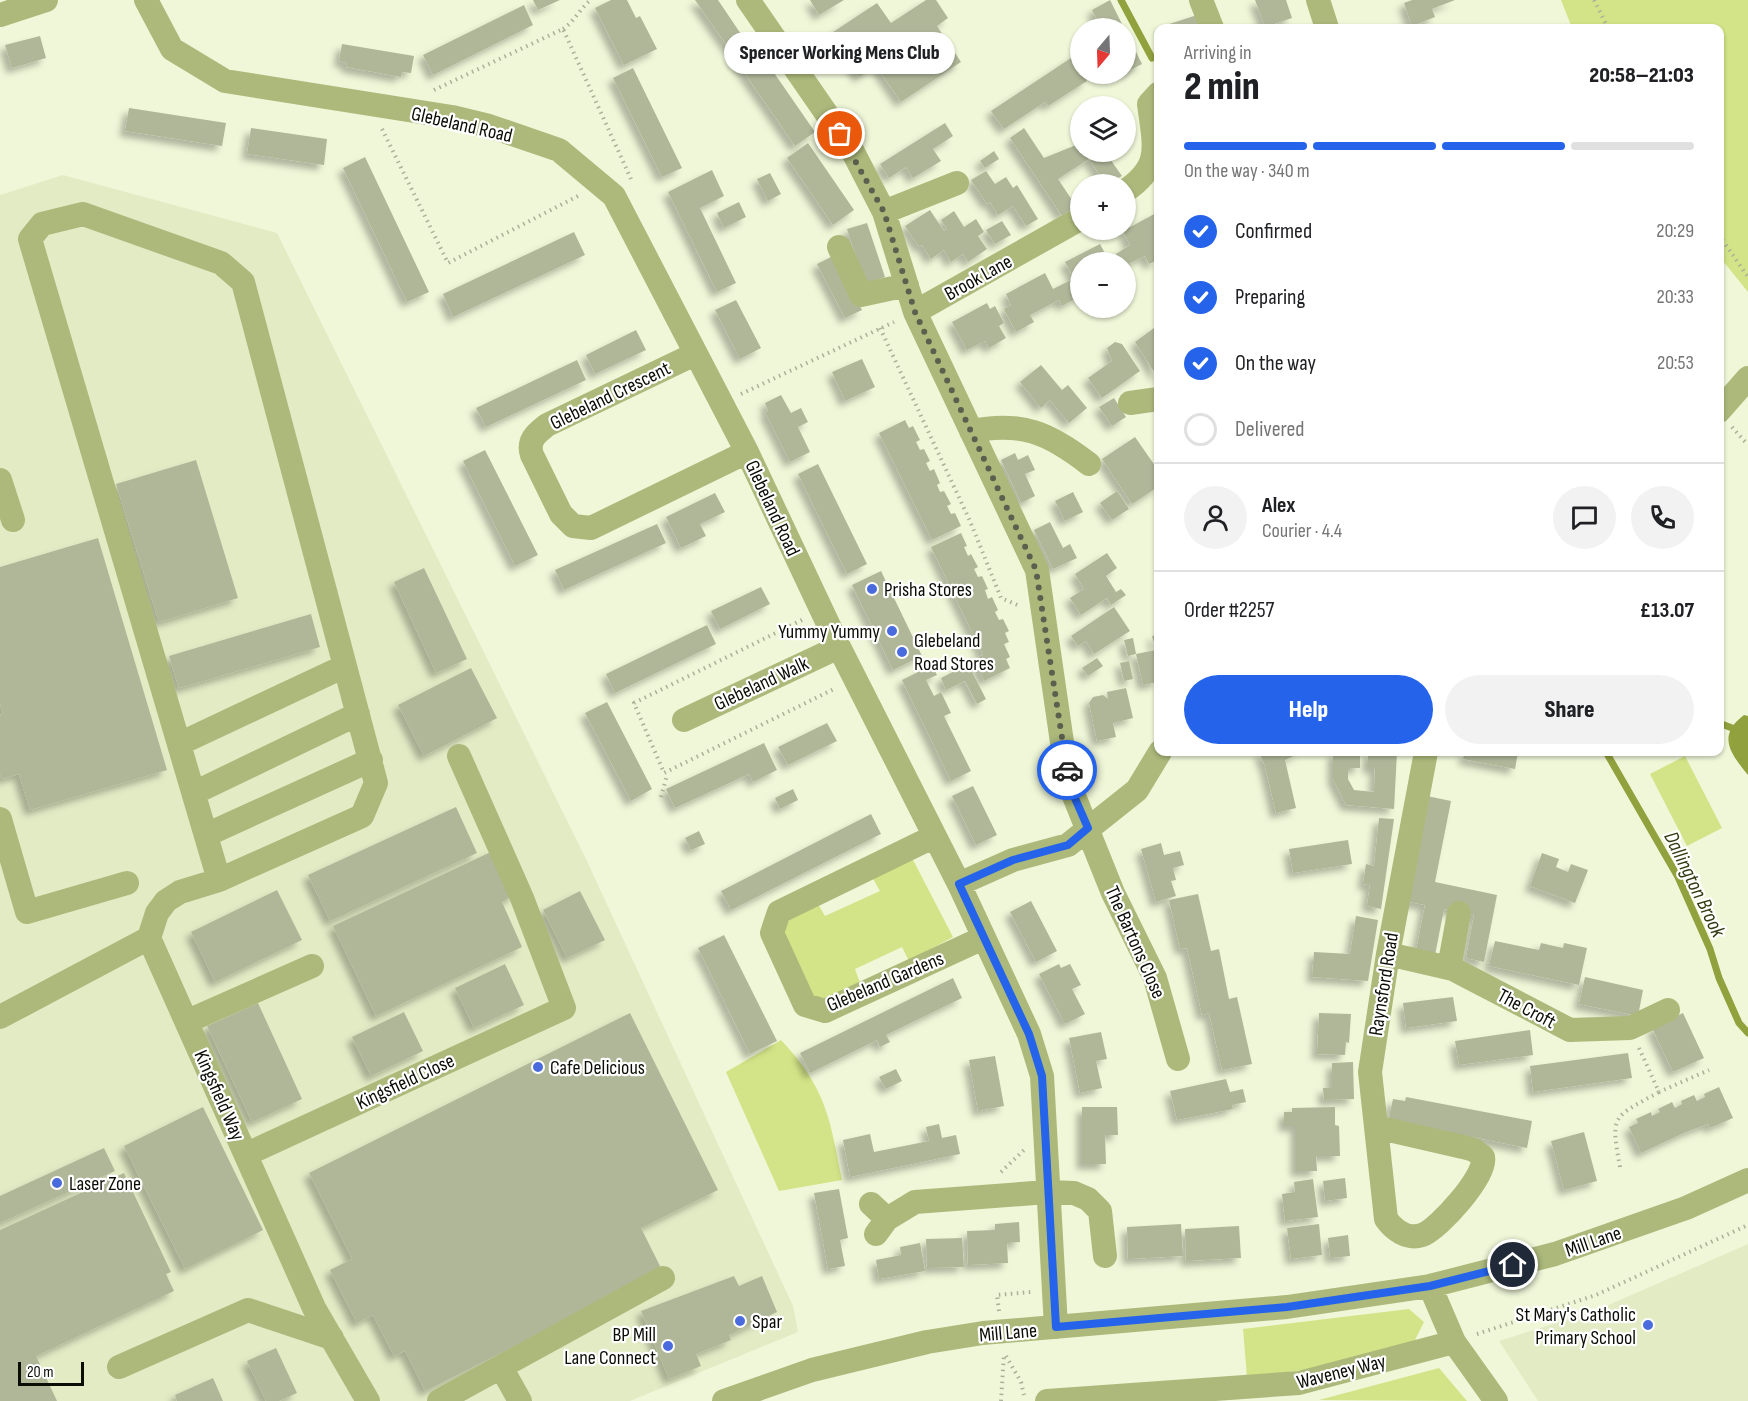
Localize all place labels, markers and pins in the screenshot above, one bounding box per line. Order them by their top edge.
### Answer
callout: Spencer Working Mens Club [724,32,956,74]
pin [814,108,865,159]
place label: Prisha Stores [884,578,972,602]
marker: Prisha Stores [865,582,879,596]
place label: Yummy Yummy [778,620,880,644]
marker: Yummy Yummy [885,624,899,638]
place label: Glebeland Road Stores [914,629,994,676]
marker: Glebeland Road Stores [895,645,909,659]
place label: Cafe Delicious [550,1056,645,1080]
marker: Cafe Delicious [531,1060,545,1074]
place label: Laser Zone [69,1172,141,1196]
marker: Laser Zone [50,1176,64,1190]
pin [1487,1239,1538,1290]
place label: St Mary's Catholic Primary School [1516,1303,1636,1350]
place label: Spar [752,1310,783,1334]
marker: Spar [733,1314,747,1328]
marker: St Mary's Catholic Primary School [1641,1318,1655,1332]
place label: BP Mill Lane Connect [564,1323,656,1370]
marker: BP Mill Lane Connect [661,1339,675,1353]

